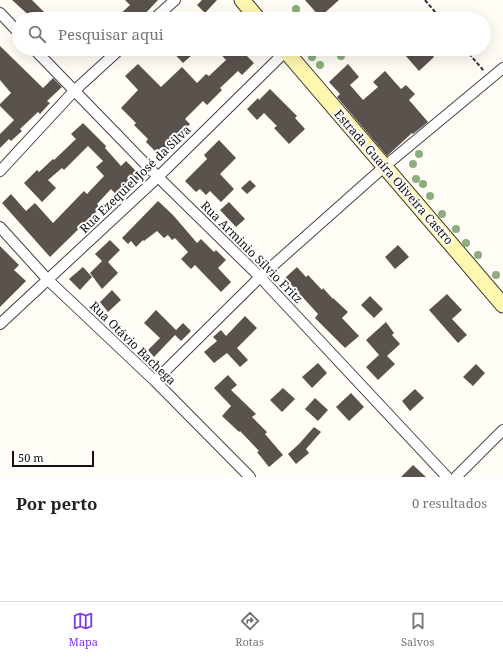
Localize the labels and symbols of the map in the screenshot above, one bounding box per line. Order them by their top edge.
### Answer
street label: Estrada Guaíra Oliveira Castro [331,106,458,248]
street label: Rua Ezequiel José da Silva [76,121,195,237]
street label: Rua Arminio Sílvio Fritz [197,197,307,307]
street label: Rua Otávio Bachega [86,297,180,389]
scale bar [12,449,94,468]

